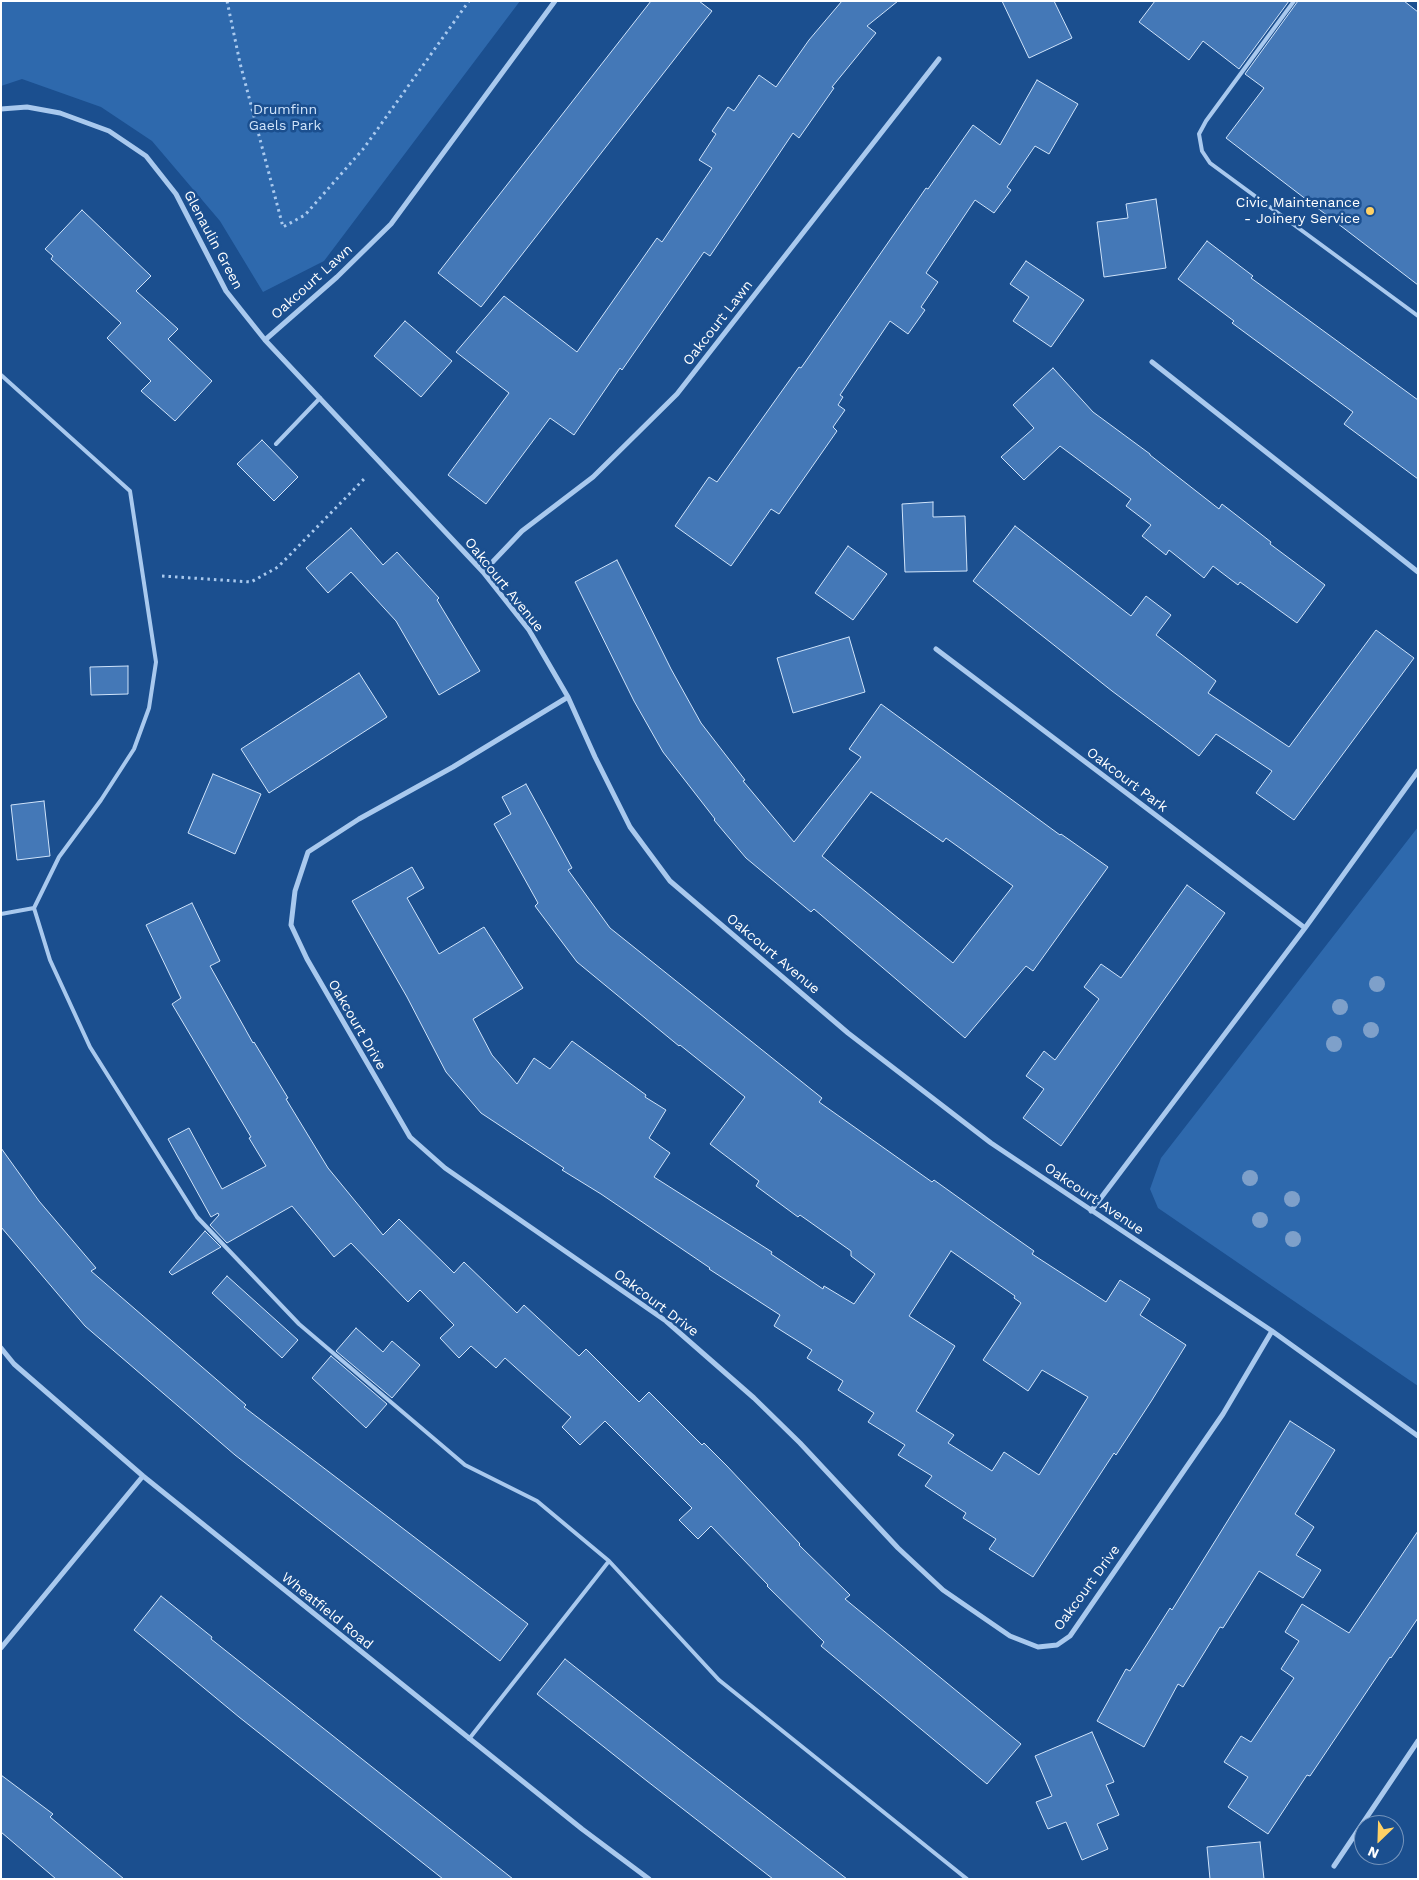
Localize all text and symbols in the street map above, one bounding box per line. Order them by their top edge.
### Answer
park label: Drumfinn Gaels Park [249,102,321,134]
street label: Glenaulin Green [180,188,246,292]
place label: Civic Maintenance - Joinery Service [1236,195,1360,228]
marker: Civic Maintenance - Joinery Service [1364,205,1376,217]
street label: Oakcourt Lawn [268,241,356,323]
street label: Oakcourt Lawn [680,277,756,369]
street label: Oakcourt Avenue [461,534,547,636]
street label: Oakcourt Park [1083,744,1171,816]
street label: Oakcourt Avenue [723,910,823,998]
street label: Oakcourt Drive [324,977,390,1073]
street label: Oakcourt Avenue [1041,1159,1147,1239]
street label: Oakcourt Drive [610,1266,702,1340]
street label: Oakcourt Drive [1050,1542,1124,1634]
street label: Wheatfield Road [278,1569,376,1653]
north arrow [1354,1815,1404,1865]
text: N [1365,1843,1381,1862]

